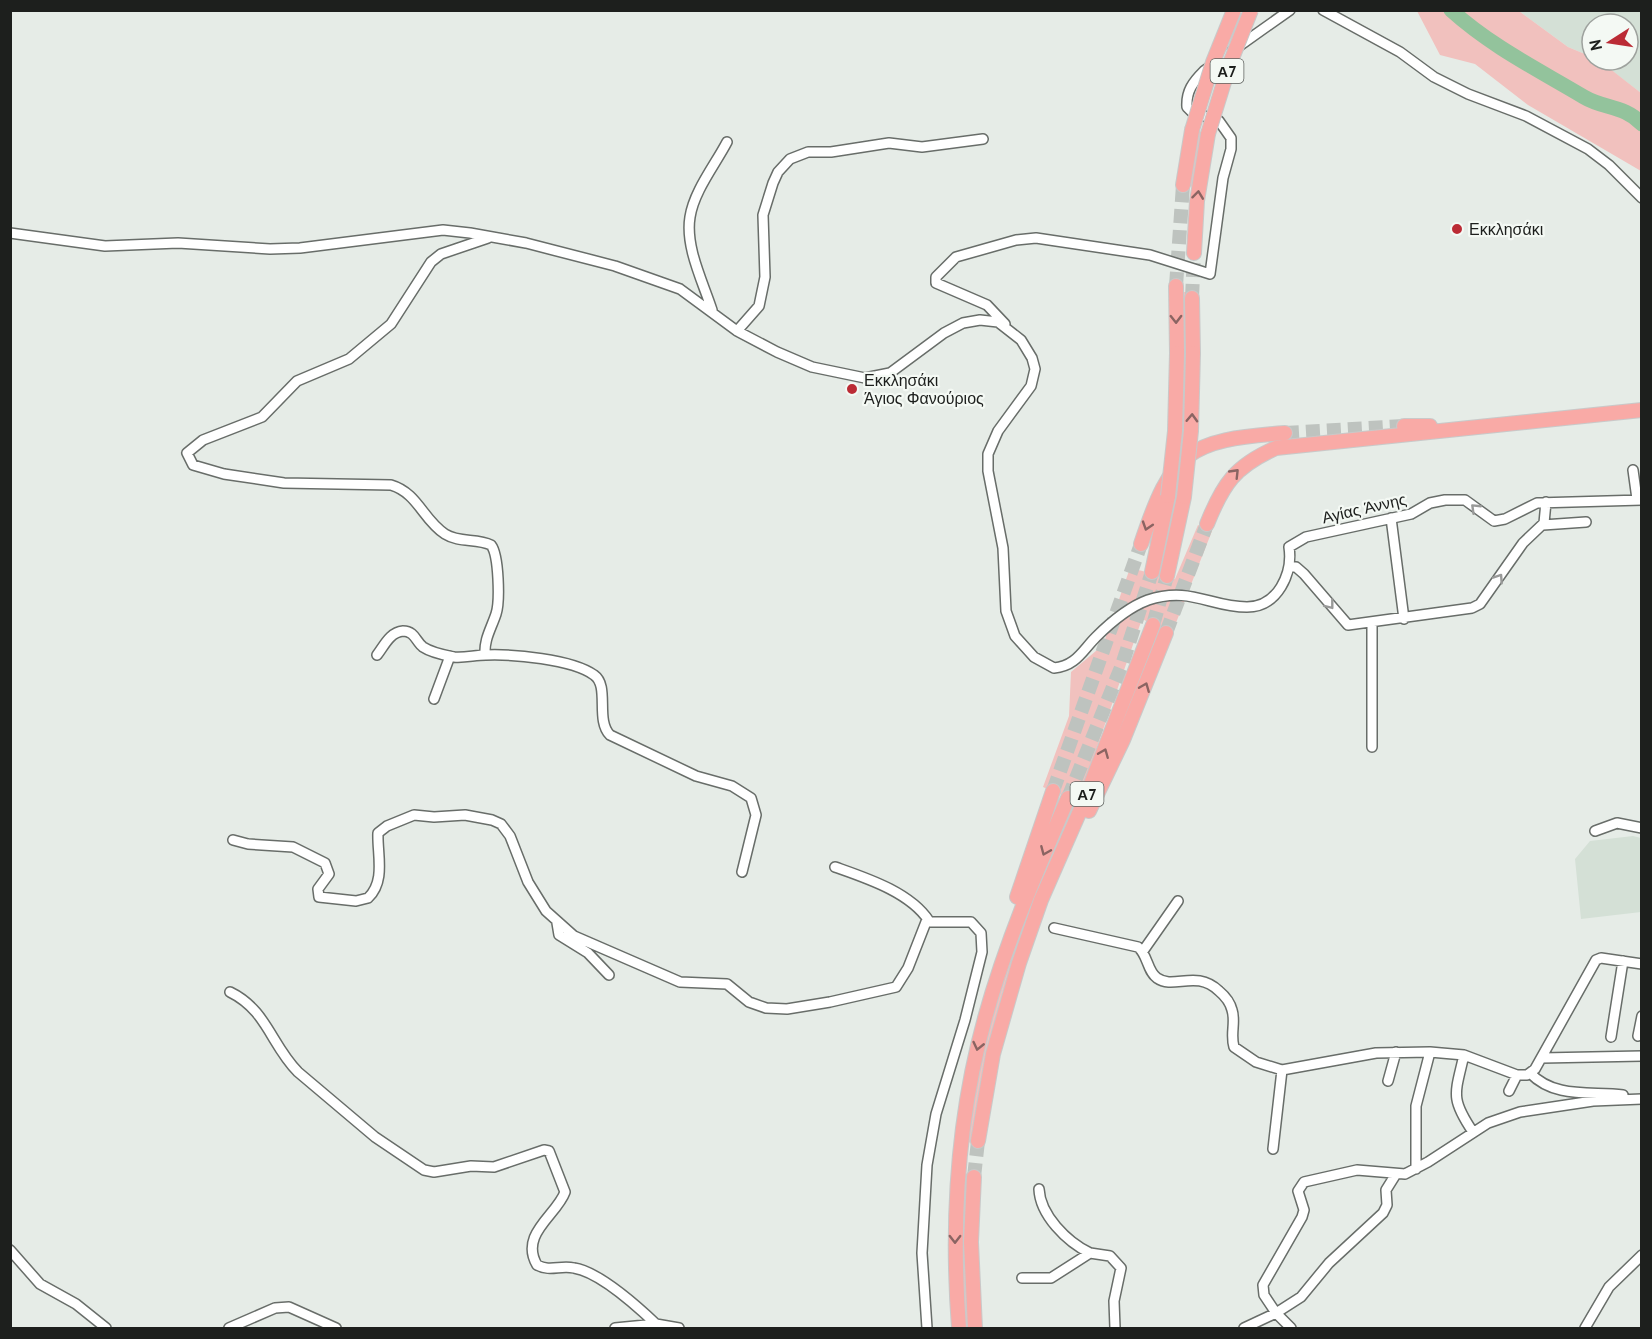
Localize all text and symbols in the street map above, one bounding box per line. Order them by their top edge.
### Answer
north arrow [1580,12,1640,72]
text: N [1584,38,1606,52]
road number: Α7 [1210,59,1244,83]
one-way arrow [1191,190,1203,200]
place label: Εκκλησάκι [1469,219,1544,239]
marker: Εκκλησάκι [1450,222,1464,236]
one-way arrow [1170,315,1182,324]
place label: Εκκλησάκι Άγιος Φανούριος [864,370,984,408]
marker: Εκκλησάκι Άγιος Φανούριος [845,382,859,396]
one-way arrow [1185,414,1198,423]
one-way arrow [1228,470,1239,480]
street label: Αγίας Άννης [1320,488,1409,527]
one-way arrow [1472,505,1483,516]
one-way arrow [1142,520,1154,531]
one-way arrow [1492,573,1503,584]
one-way arrow [1322,599,1333,610]
one-way arrow [1137,682,1150,693]
one-way arrow [1097,748,1109,759]
road number: Α7 [1070,782,1104,806]
one-way arrow [1040,845,1052,856]
one-way arrow [973,1041,986,1051]
one-way arrow [949,1235,961,1244]

